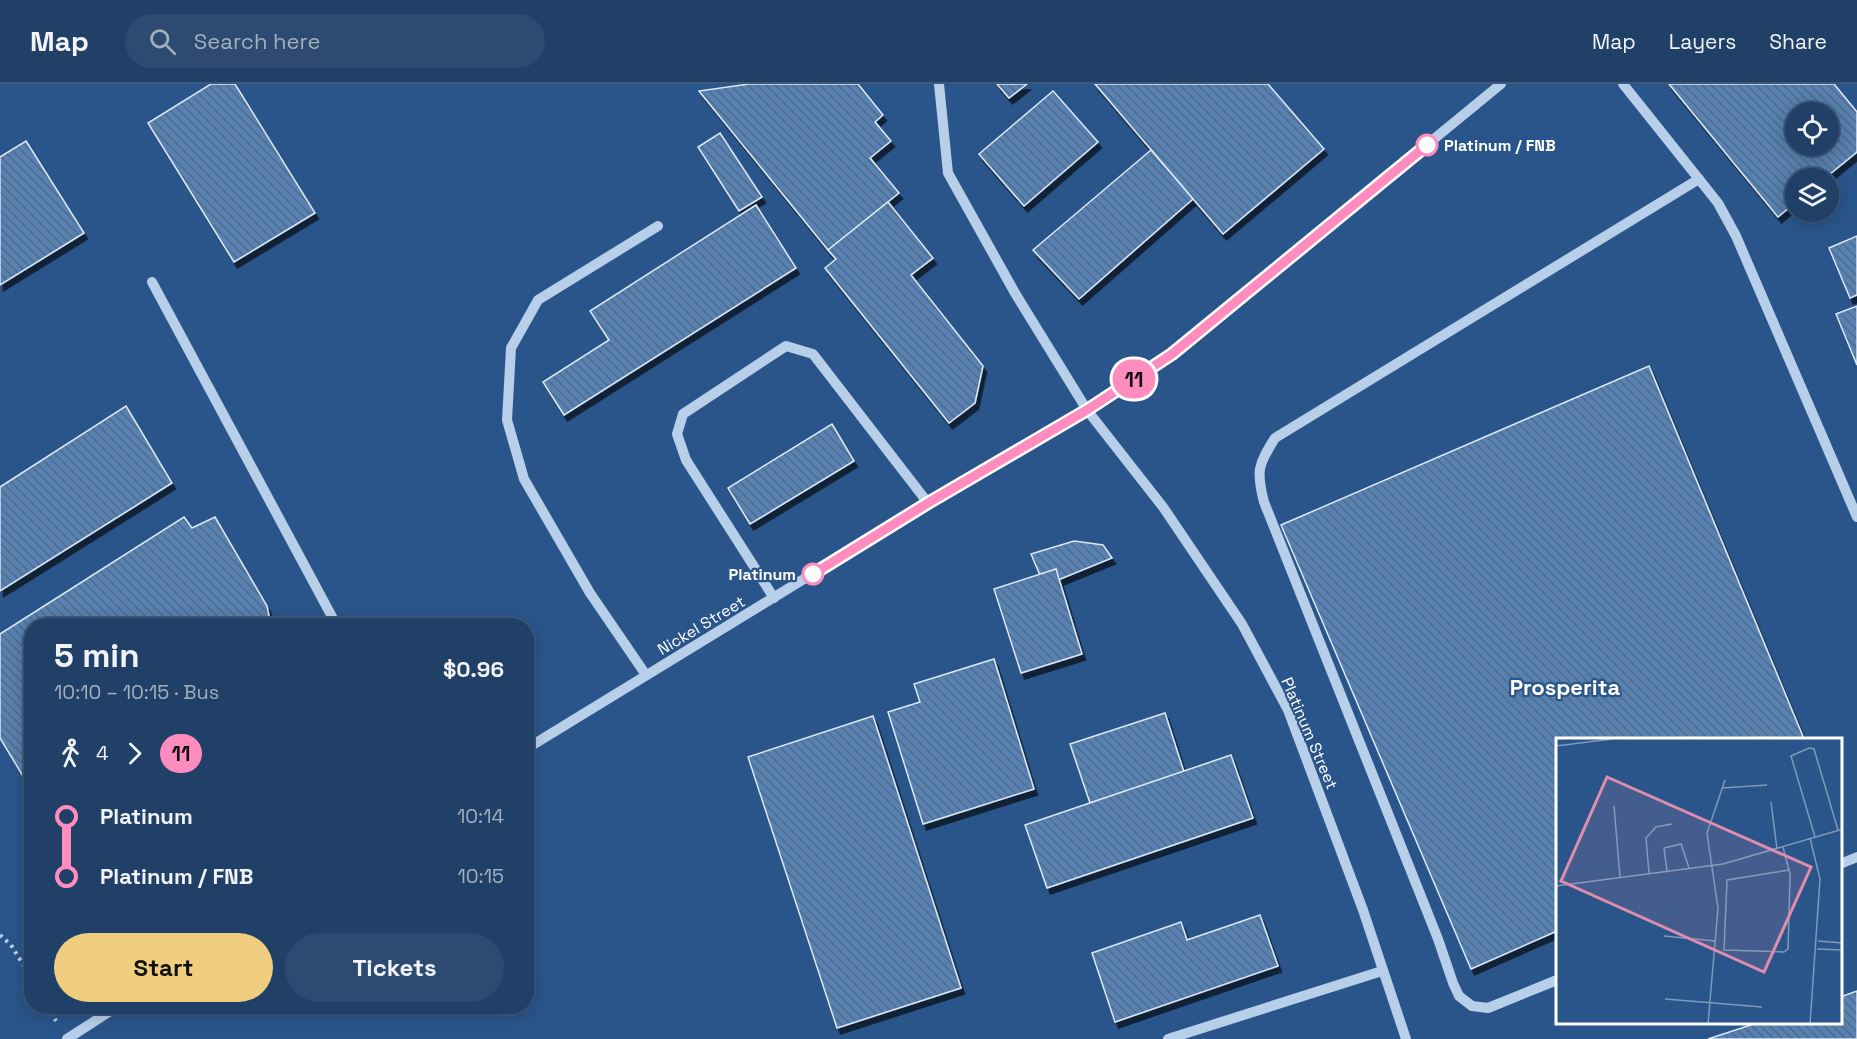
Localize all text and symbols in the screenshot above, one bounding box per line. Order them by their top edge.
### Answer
search box [125,14,545,68]
text: Map [30,23,89,59]
icon: search [146,25,179,58]
text: Search here [194,27,321,55]
text: Map [1592,28,1636,55]
text: Layers [1669,28,1736,55]
text: Share [1769,28,1827,55]
map controls [1785,102,1839,222]
button: locate [1785,102,1839,156]
marker: Platinum / FNB [1416,134,1438,156]
place label: Platinum / FNB [1444,135,1556,156]
button: layers [1785,168,1839,222]
line badge: 11 [1107,360,1161,398]
text: 11 [1125,366,1143,393]
marker: Platinum [802,563,824,585]
place label: Platinum [729,564,796,585]
street label: Nickel Street [654,591,749,660]
text: 5 min [54,635,139,677]
text: $0.96 [443,655,504,683]
district label: Prosperita [1510,673,1621,701]
street label: Platinum Street [1276,674,1343,792]
text: 10:10 – 10:15 · Bus [54,679,219,705]
icon: walk [54,737,87,770]
icon: forward [118,737,151,770]
inset map [1556,738,1842,1024]
text: 4 [96,740,109,766]
text: 11 [172,740,190,767]
text: Platinum [100,802,193,830]
text: 10:14 [457,803,504,829]
text: Platinum / FNB [100,862,253,890]
text: 10:15 [457,863,504,889]
button: Start [54,933,273,1002]
button: Tickets [285,933,504,1002]

